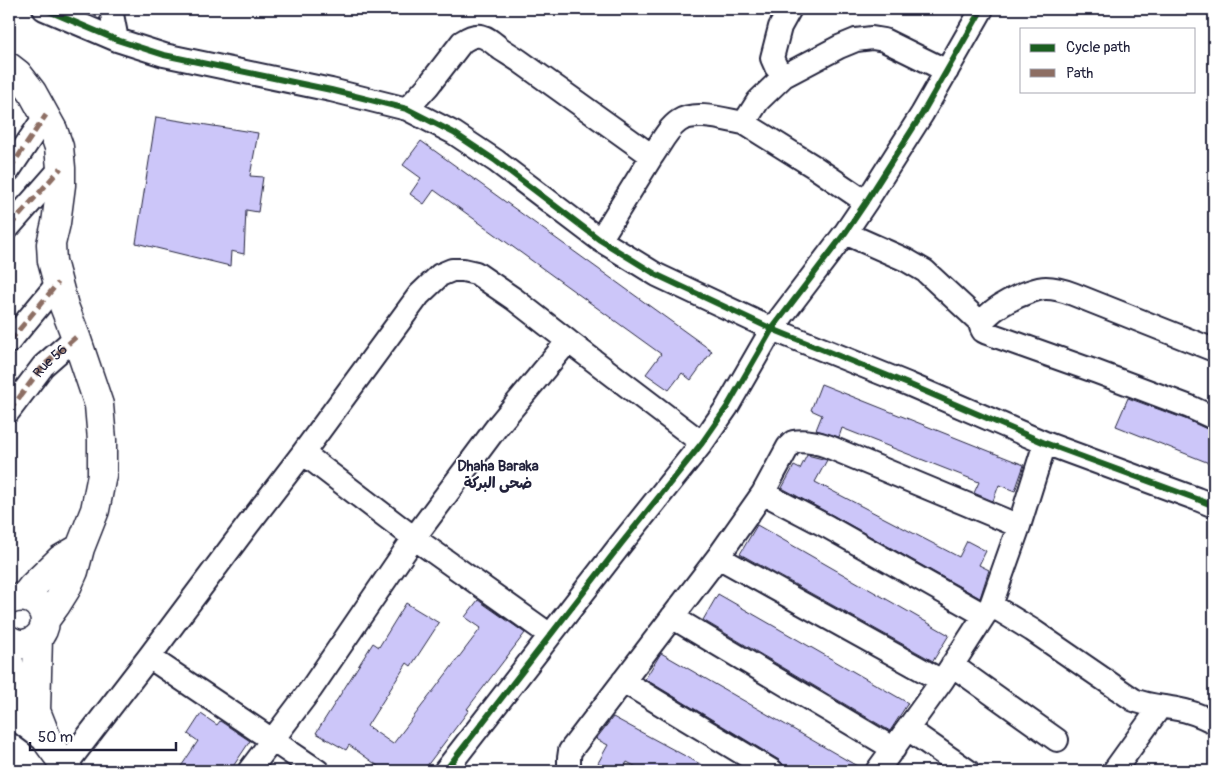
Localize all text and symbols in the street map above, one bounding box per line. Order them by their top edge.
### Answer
legend [1020,28,1196,92]
text: Cycle path [1066,38,1130,57]
text: Path [1066,64,1093,83]
street label: Rue 56 [29,340,70,381]
district label: Dhaha Baraka ضحى البركة [457,457,539,493]
scale bar [30,720,176,752]
text: 50 m [38,728,73,747]

